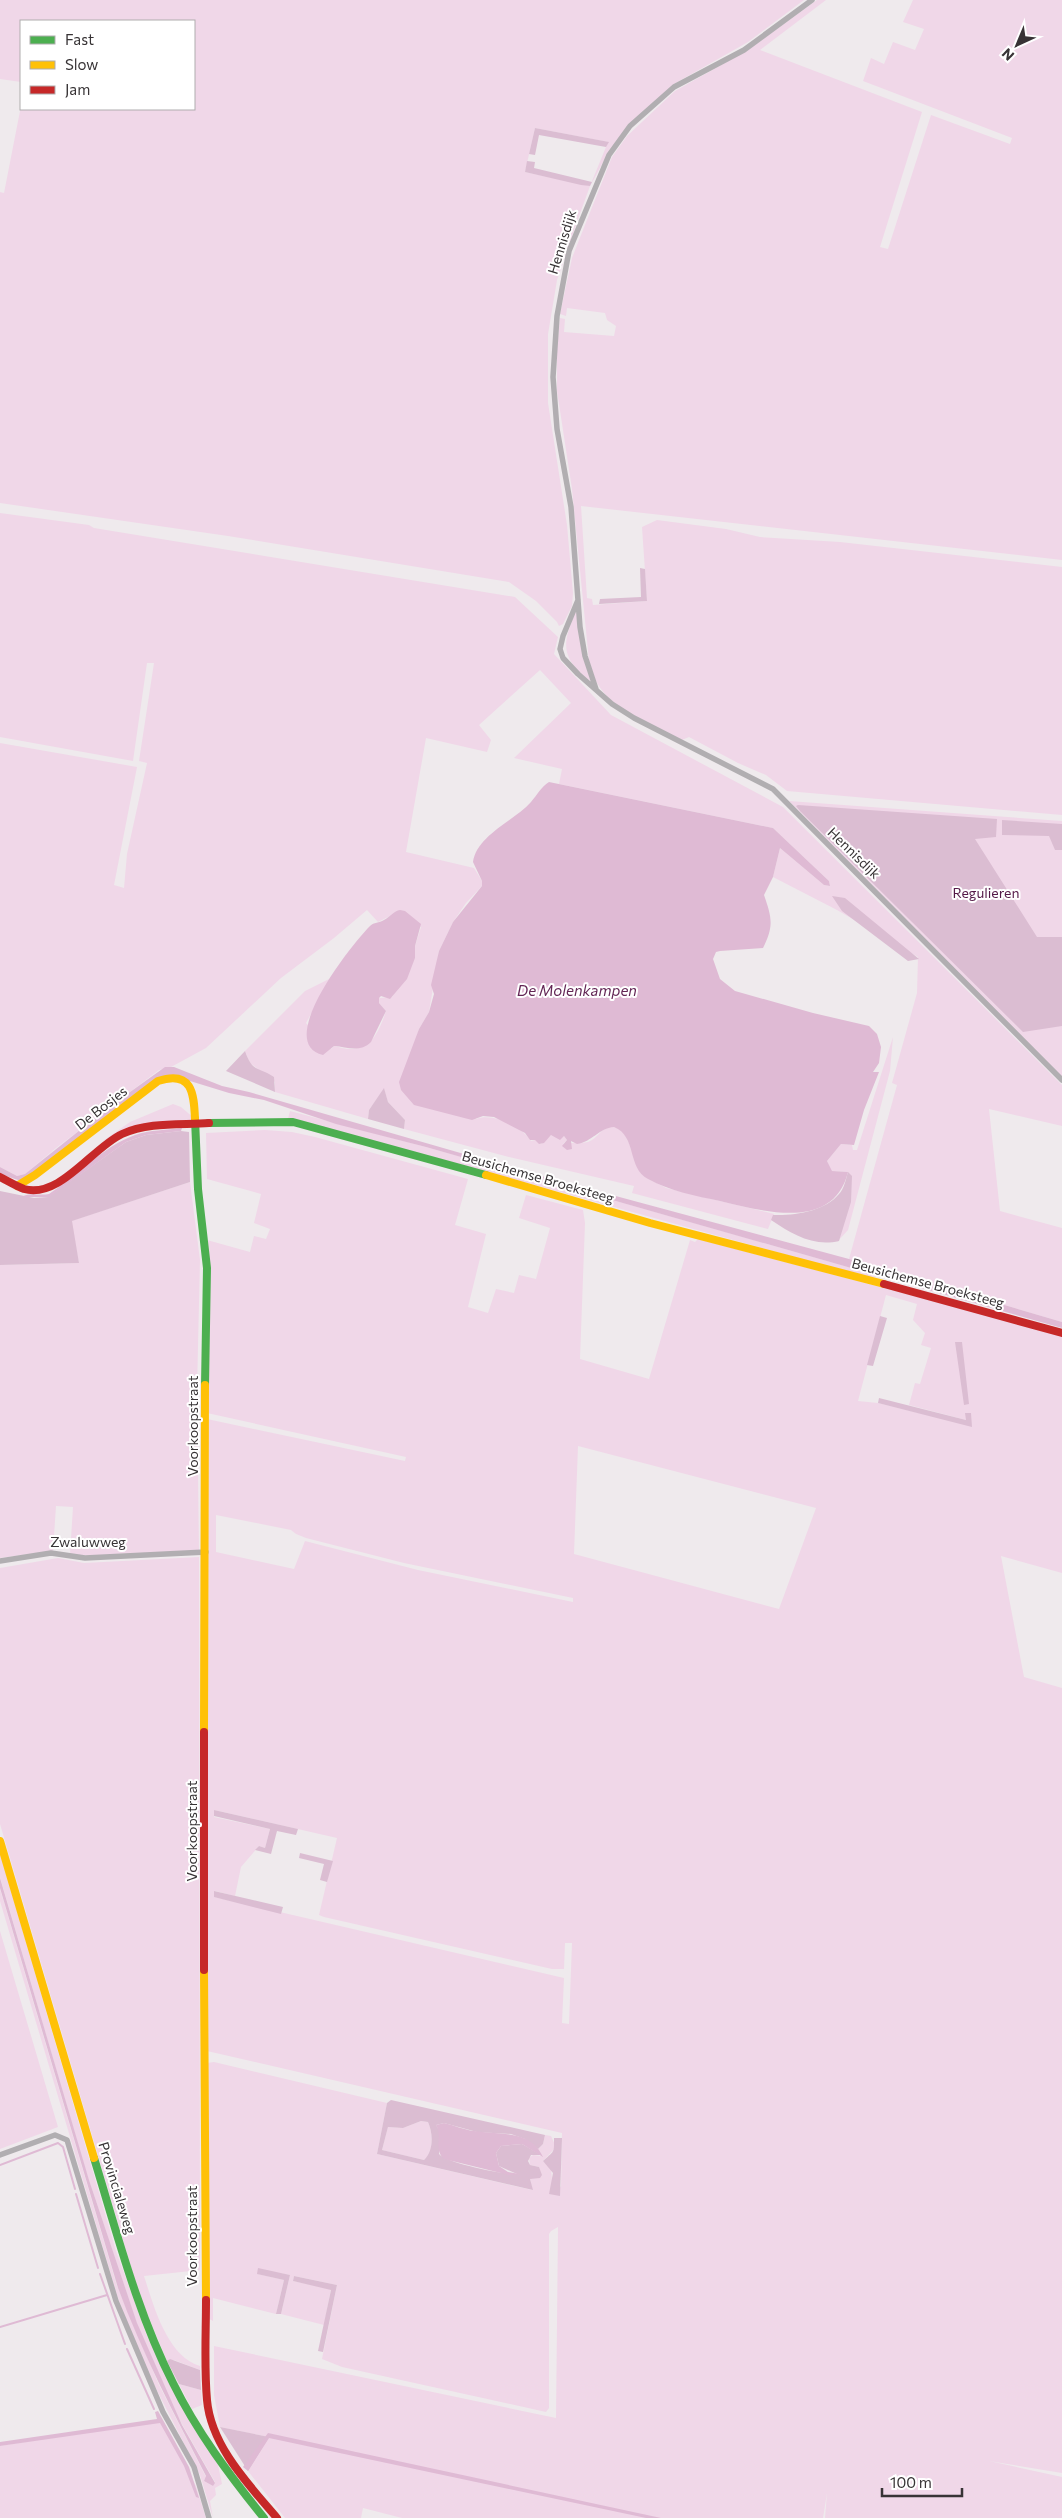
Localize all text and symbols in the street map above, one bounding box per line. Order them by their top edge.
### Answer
legend [20,20,195,110]
north arrow [992,20,1042,70]
text: Fast [65,30,94,48]
text: N [998,45,1017,64]
text: Slow [65,55,98,73]
text: Jam [65,80,90,98]
street label: Hennisdijk [544,207,580,276]
street label: Hennisdijk [824,823,885,882]
park label: Regulieren [952,884,1020,901]
water label: De Molenkampen [517,981,637,999]
street label: De Bosjes [71,1082,130,1133]
street label: Beusichemse Broeksteeg [460,1147,616,1206]
street label: Beusichemse Broeksteeg [850,1254,1007,1311]
street label: Voorkoopstraat [184,1375,201,1477]
street label: Zwaluwweg [50,1533,126,1550]
street label: Voorkoopstraat [183,1780,200,1882]
street label: Provincialeweg [95,2140,140,2236]
street label: Voorkoopstraat [183,2185,200,2287]
scale bar [882,2466,962,2498]
text: 100 m [890,2473,932,2491]

